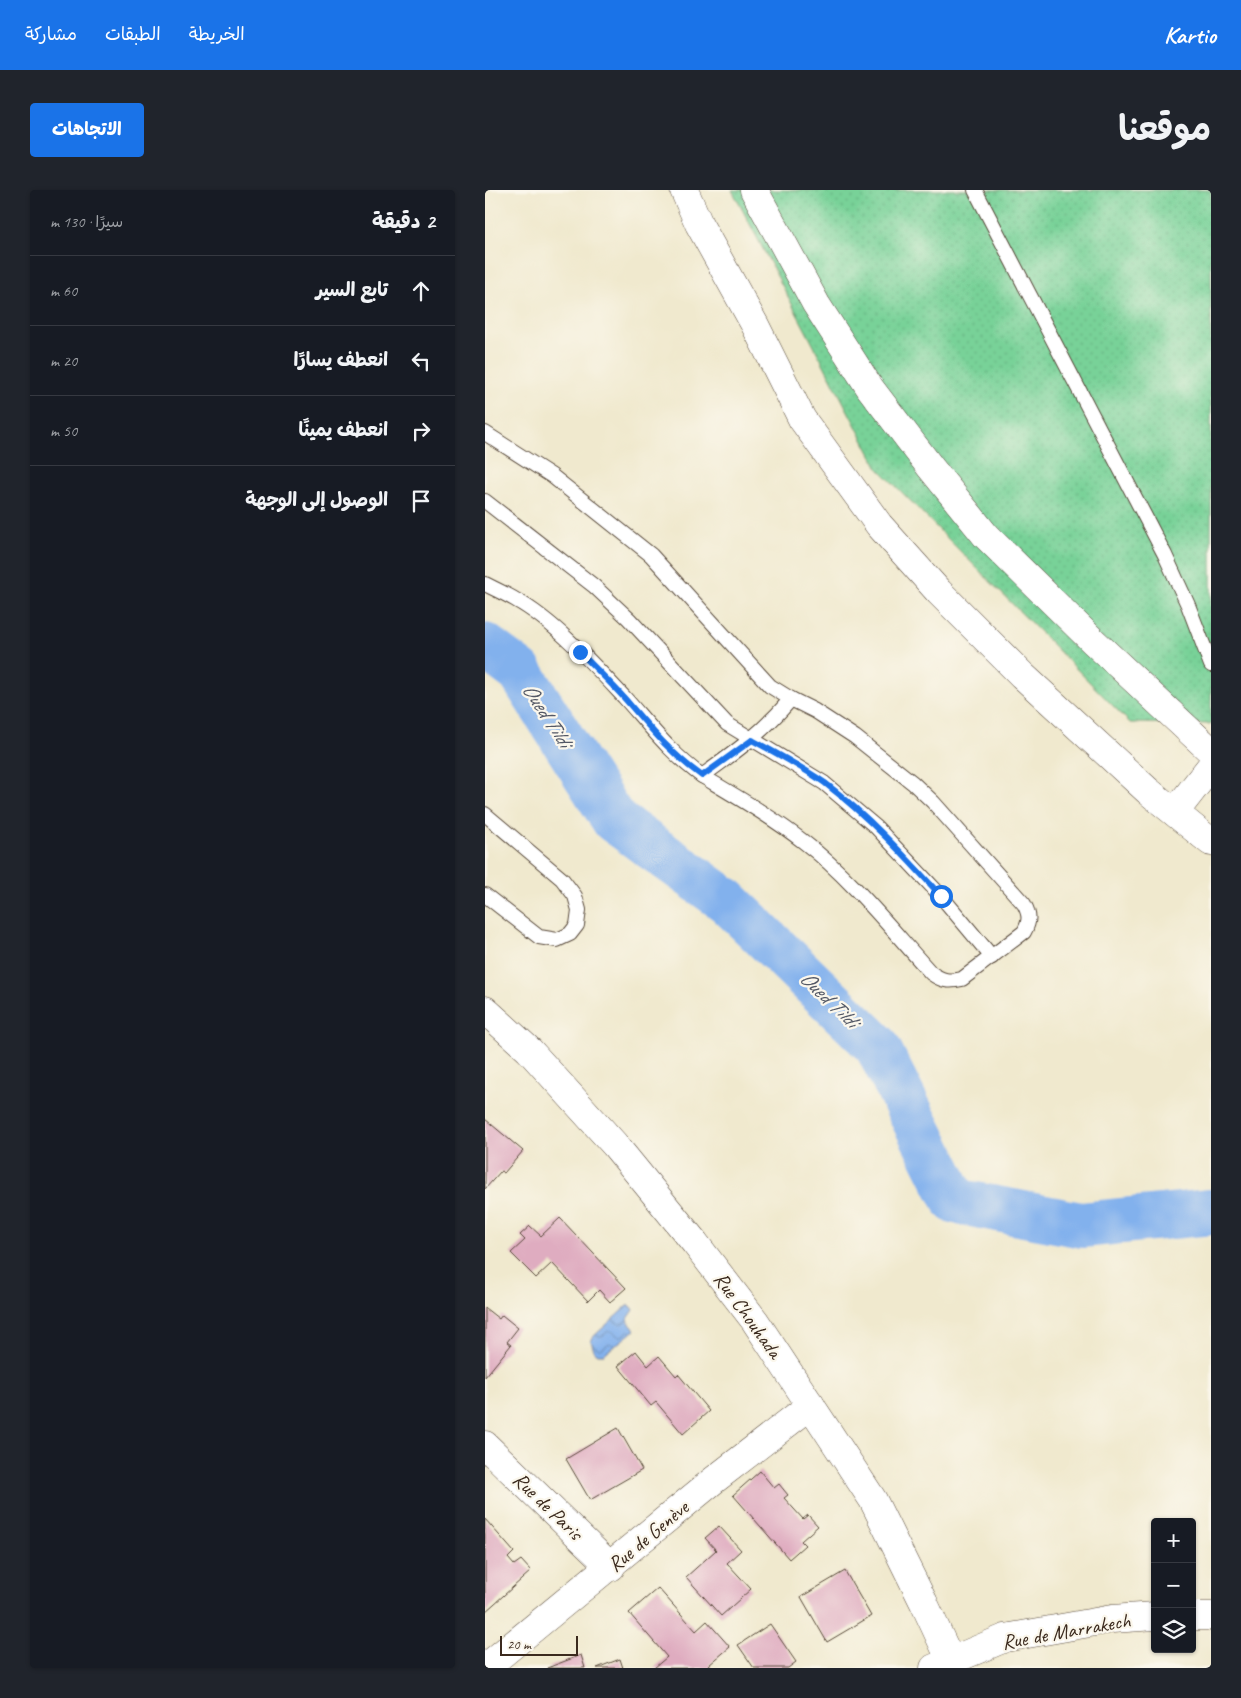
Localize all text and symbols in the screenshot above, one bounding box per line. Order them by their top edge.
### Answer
text: Kartio [1164,20,1216,50]
text: مشاركة [25,23,77,45]
text: الطبقات [105,23,161,45]
text: الخريطة [189,23,245,45]
button: الاتجاهات [30,103,144,157]
text: موقعنا [1118,106,1211,151]
text: 2 دقيقة [372,208,435,234]
text: سيرًا · 130 m [50,212,123,232]
icon: ahead [407,277,435,305]
text: تابع السير [316,278,388,302]
text: 60 m [50,281,77,301]
icon: left [407,347,435,375]
text: انعطف يسارًا [294,348,388,372]
text: 20 m [50,351,77,371]
icon: right [407,417,435,445]
text: انعطف يمينًا [299,418,388,442]
text: 50 m [50,421,77,441]
icon: arrive [407,487,435,515]
text: الوصول إلى الوجهة [245,488,388,512]
route end [569,641,592,664]
water label: Oued Tildi [516,678,581,757]
route start [930,885,953,908]
water label: Oued Tildi [794,964,868,1038]
street label: Rue Chouhada [708,1267,789,1365]
street label: Rue de Paris [508,1466,590,1547]
street label: Rue de Genève [602,1493,695,1577]
map controls [1151,1518,1196,1653]
button: + [1151,1518,1196,1563]
button: − [1151,1563,1196,1608]
street label: Rue de Marrakech [1000,1607,1133,1655]
button: layers [1151,1608,1196,1653]
scale bar [500,1633,577,1656]
text: 20 m [507,1636,531,1653]

